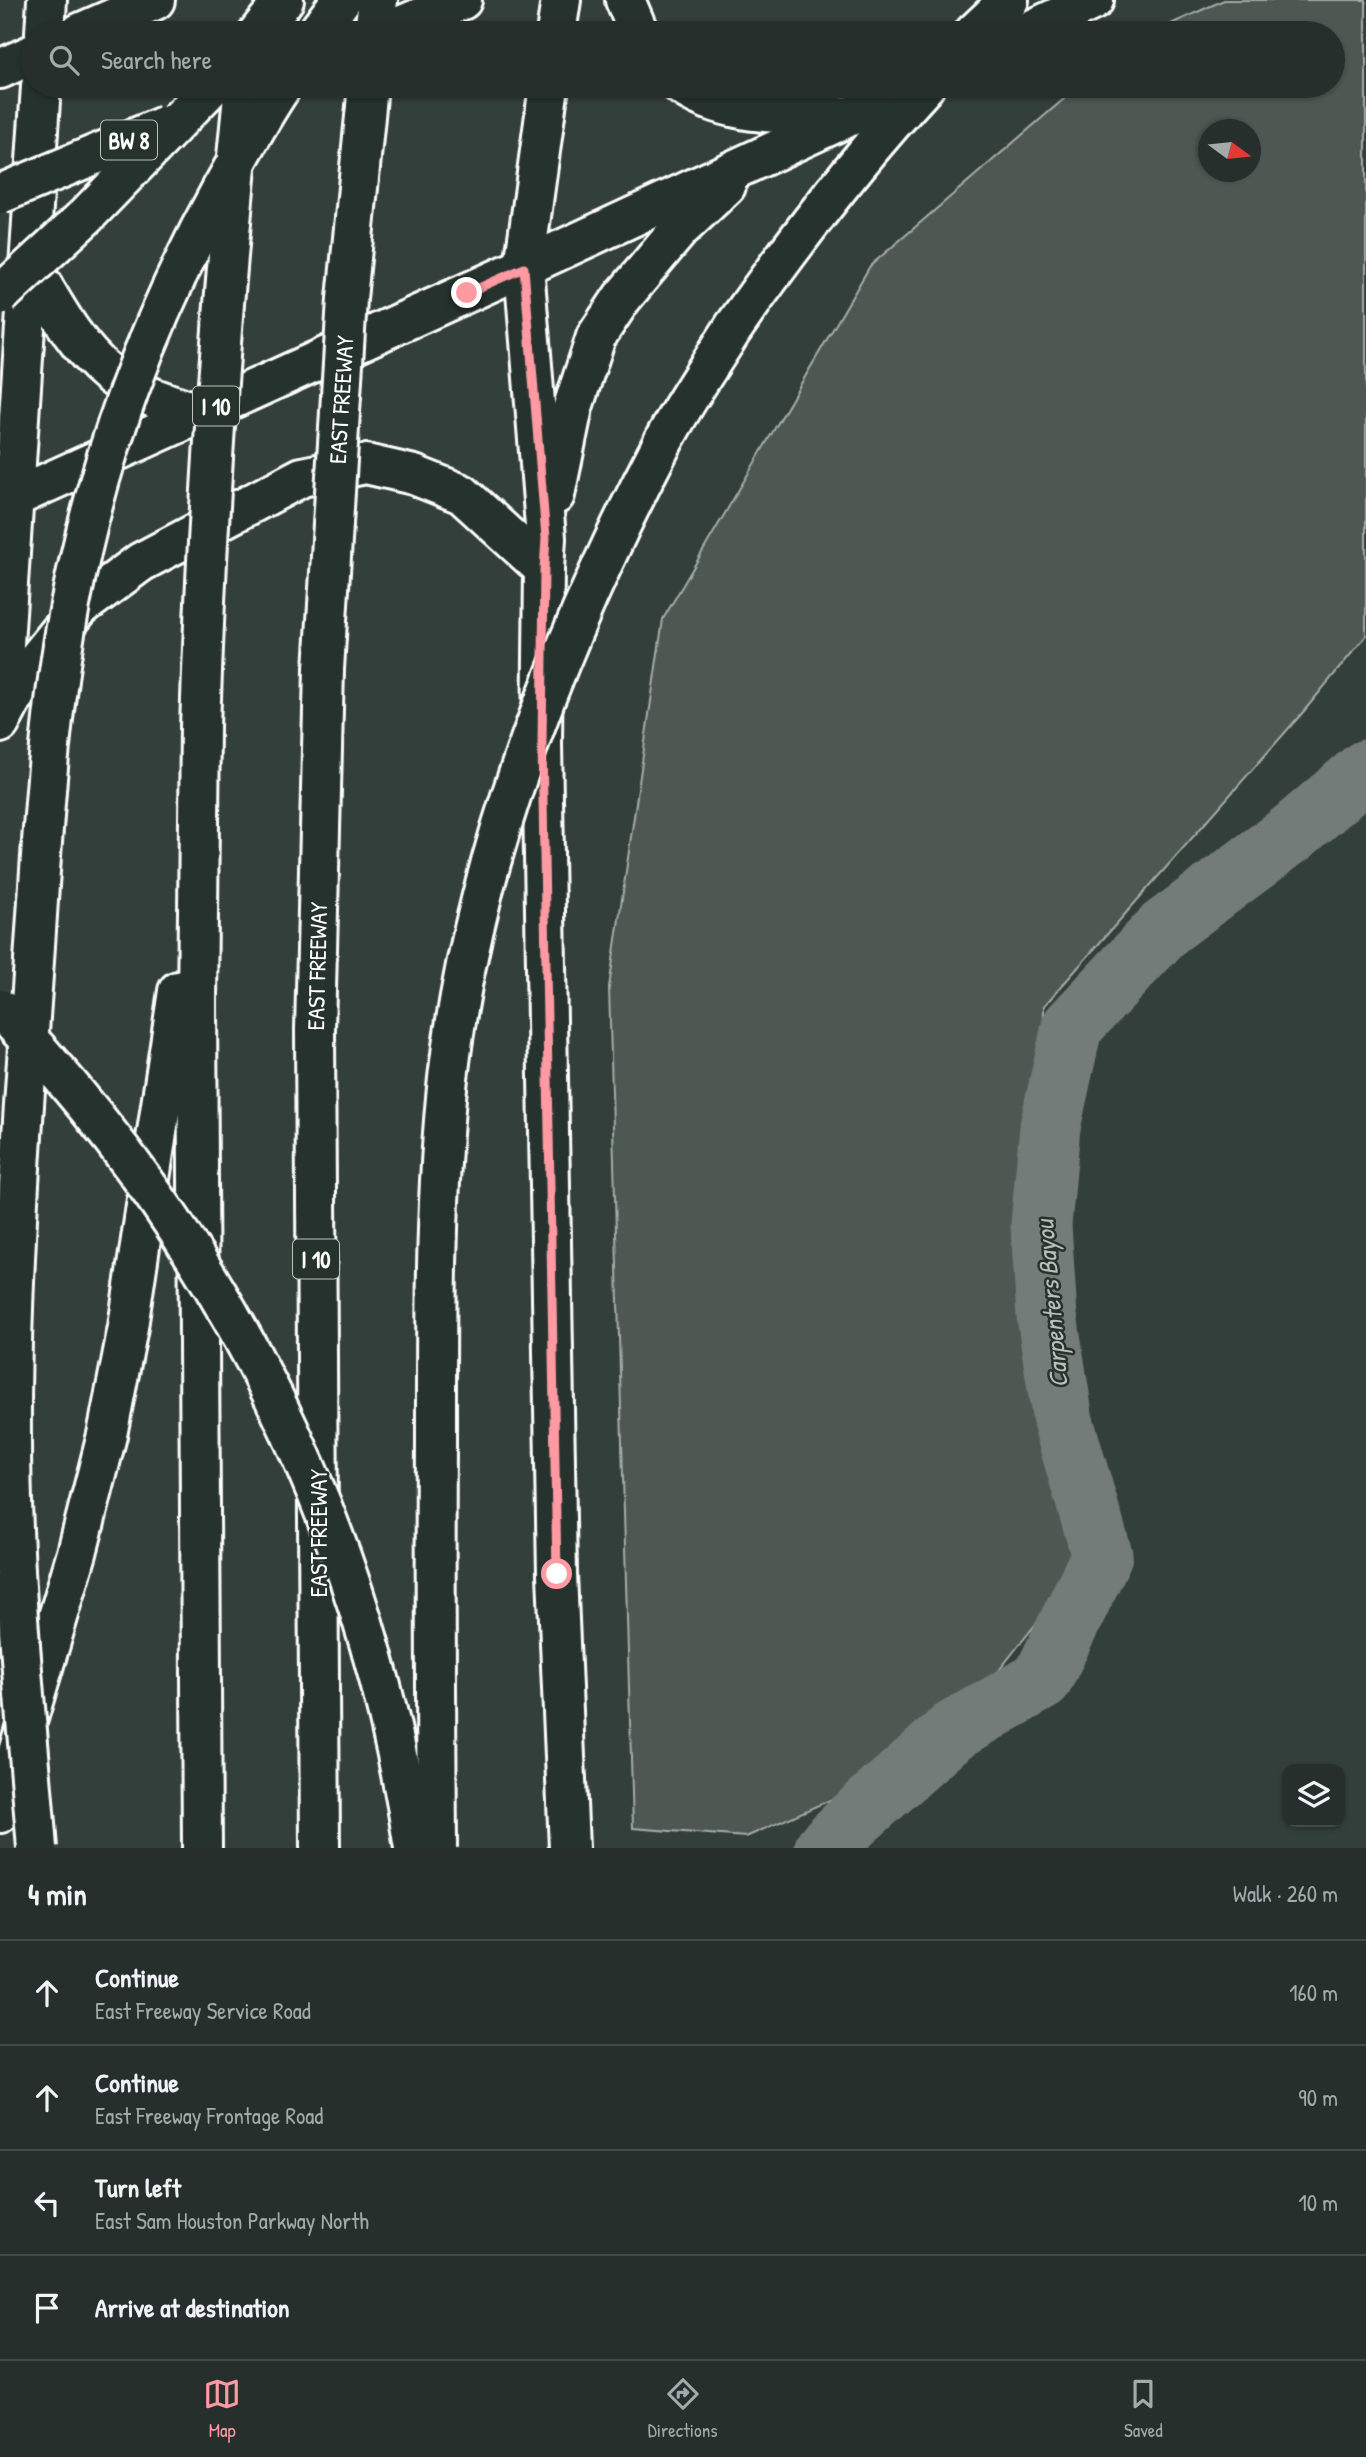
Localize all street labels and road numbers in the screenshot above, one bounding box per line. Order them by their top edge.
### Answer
road number: BW 8 [101,120,157,160]
street label: EAST FREEWAY [321,334,361,465]
road number: I 10 [193,386,239,426]
street label: EAST FREEWAY [299,901,334,1031]
road number: I 10 [293,1240,339,1278]
street label: EAST FREEWAY [302,1468,334,1597]

